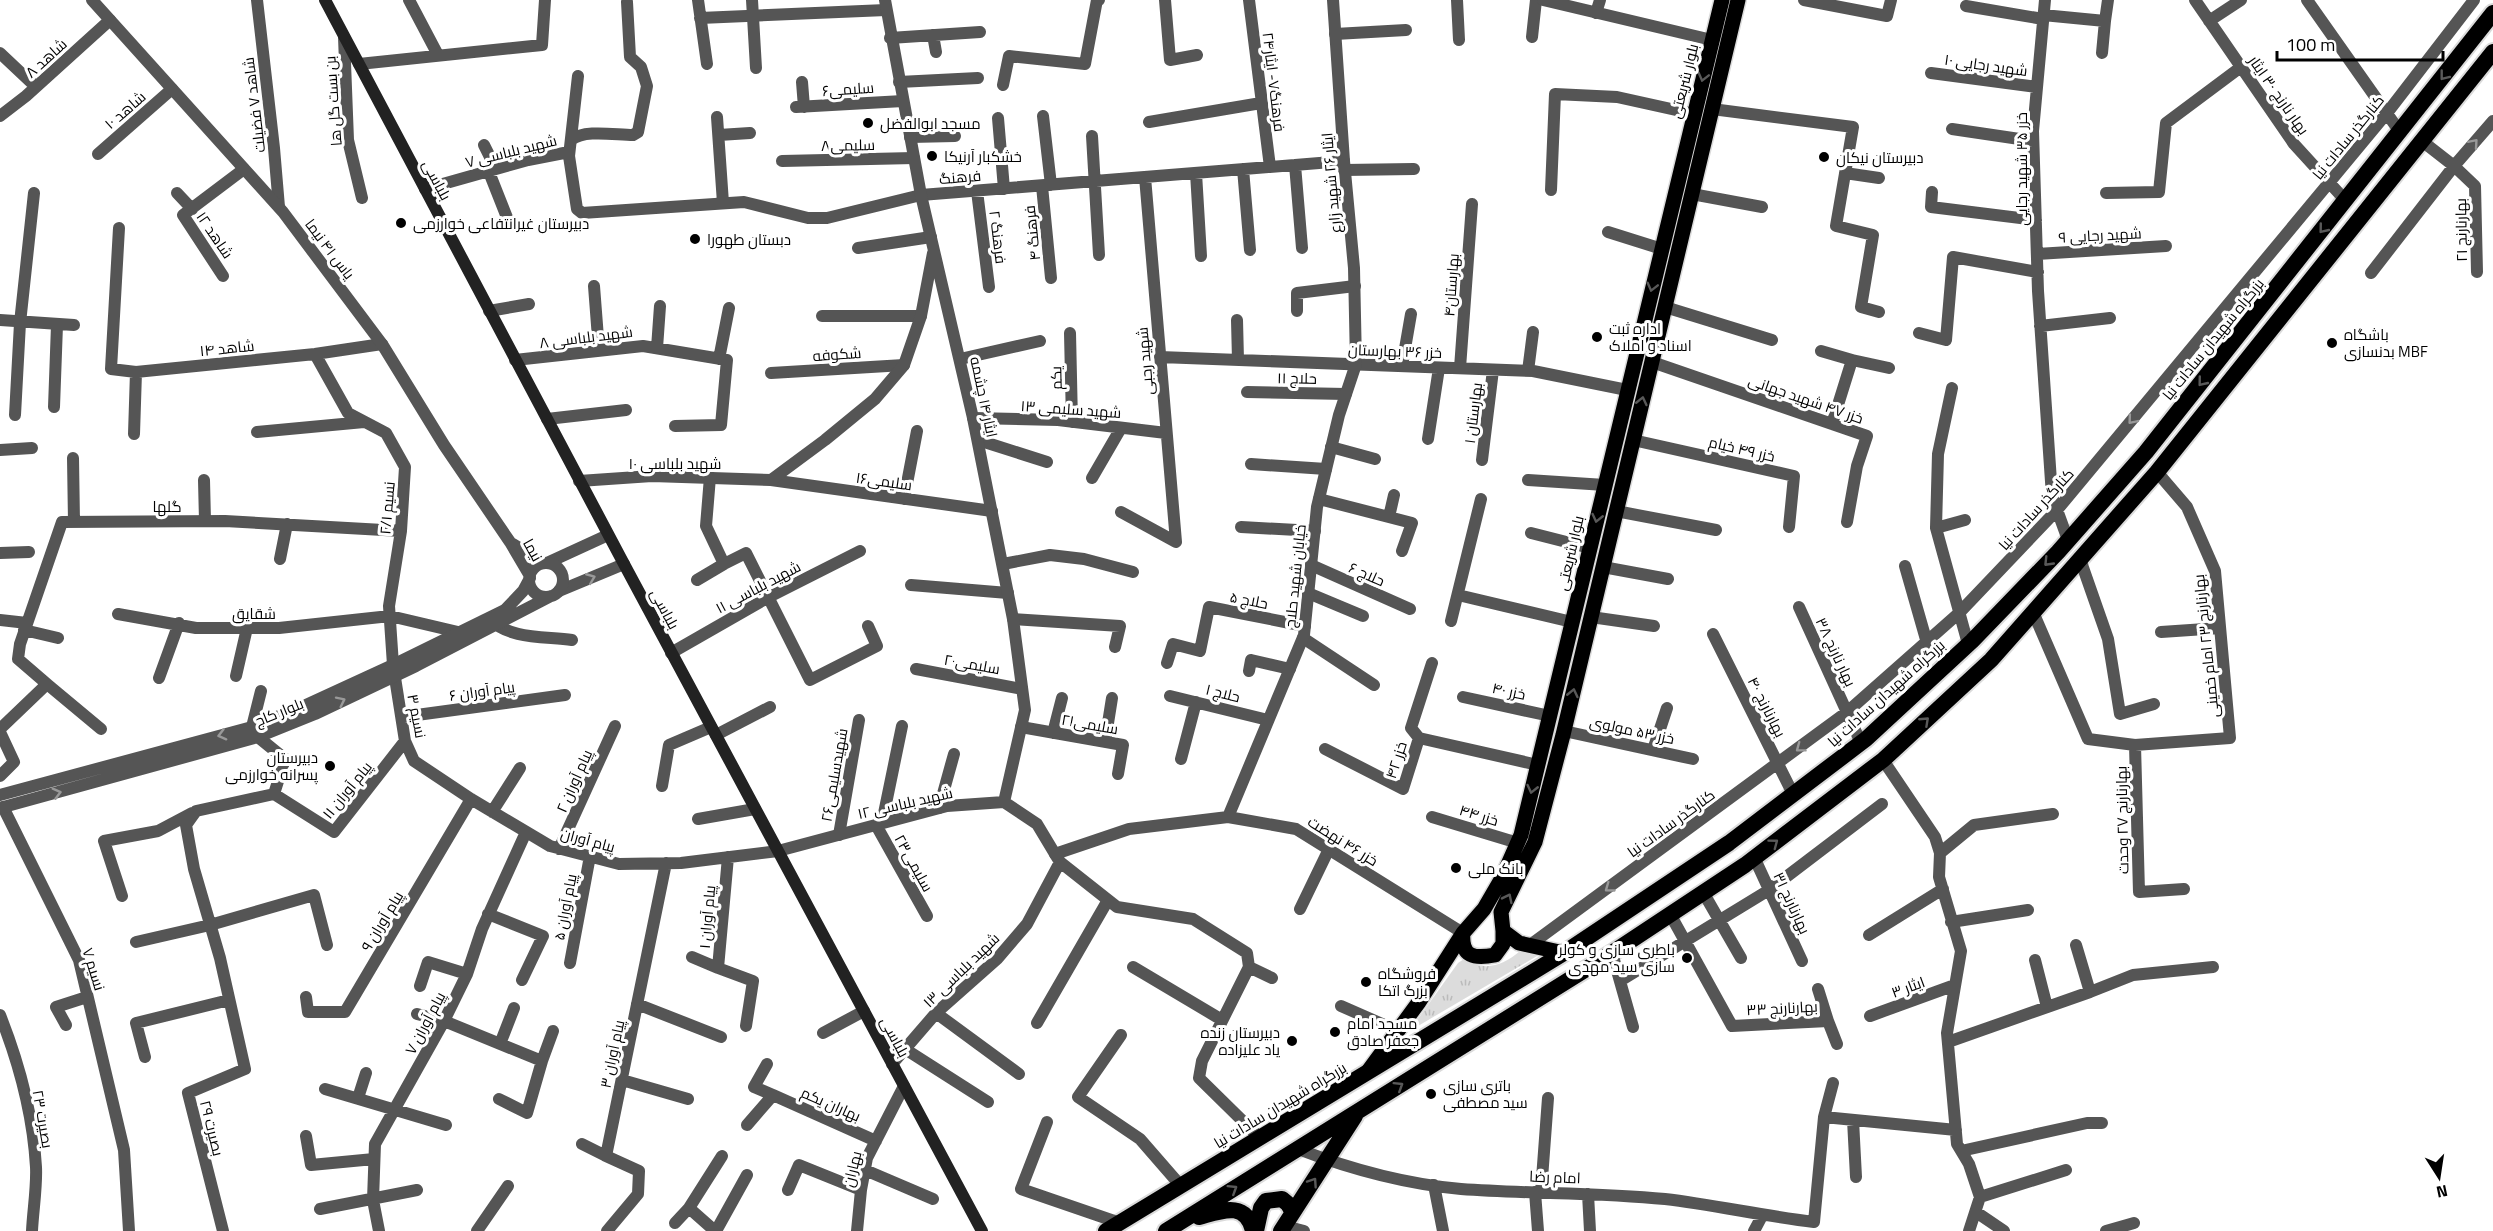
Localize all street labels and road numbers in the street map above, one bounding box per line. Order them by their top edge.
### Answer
street label: فرهنگ۷- ایثار۲۴ [1256,31,1292,133]
street label: شاهد ۸ [20,33,72,83]
street label: بلوار شریعتی [1664,41,1704,121]
street label: شهید رجایی ۱۰ [1943,48,2029,82]
street label: بهار نارنج ۳۰ ایثار [2242,50,2315,140]
street label: بن بست گل ها [318,55,348,147]
street label: شاهد ۷ فضیلت [237,56,271,154]
street label: سلیمی۶ [821,76,875,102]
street label: شاهد ۱۰ [99,85,151,135]
street label: کنارگذر سادات نیا [2306,89,2390,185]
street label: خزر ۳۵ شهید رجایی [2010,112,2033,226]
street label: شهید بلباسی ۷ [463,128,559,174]
street label: ایثار ۲۶ شهید زارع [1315,132,1347,234]
street label: سلیمی۸ [821,133,875,157]
street label: بلباسی [417,156,457,204]
street label: فرهنگ [938,164,982,190]
street label: بهارنارنج ۲۱ [2449,198,2473,262]
street label: فرهنگ ۴ [1018,204,1046,262]
street label: شاهد ۱۲ [191,207,239,263]
street label: فرهنگ ۲ [983,209,1013,265]
street label: یاس ۴۱ نیما [300,214,360,284]
street label: شهید رجایی ۹ [2058,221,2142,249]
street label: بهارستان۴ [1437,253,1465,317]
street label: بزرگراه شهیدان سادات نیا [2156,273,2270,405]
street label: شهید بلباسی ۸ [538,320,634,354]
street label: شهید رجبی [1131,326,1159,396]
street label: شاهد ۱۴ [199,334,255,362]
street label: خزر ۳۶ بهارستان [1348,338,1442,364]
street label: شکوفه [812,341,862,367]
street label: ایثار ۱۴ چشمه [964,354,1004,440]
street label: یکم [1044,366,1068,390]
street label: حلاج ۱۱ [1277,366,1317,390]
street label: خزر ۴۷ شهید جهانی [1745,368,1867,430]
street label: بهارستان ۱ [1458,381,1488,445]
street label: شهید سلیمی ۱۳ [1020,394,1122,424]
street label: خزر ۴۹ خیام [1706,430,1778,468]
street label: شهید بلباسی ١٠ [629,452,721,475]
street label: کنارگذر سادات نیا [1993,463,2079,555]
street label: سلیمی۱۶ [854,466,914,496]
street label: نسیم ۲/۱ [373,480,401,536]
street label: گلها [152,495,182,518]
street label: بلوار شریعتی [1550,513,1590,593]
street label: خیابان شهید حلاج [1278,523,1312,629]
street label: نیما [517,534,549,566]
street label: شهید بلباسی ١١ [711,555,805,619]
street label: حلاج ۶ [1345,556,1389,592]
street label: بهارنارنج ۲۳ امام خمینی [2187,573,2225,719]
street label: بلباسی [645,585,685,633]
street label: حلاج ۵ [1228,585,1270,615]
street label: شقایق [232,602,276,625]
street label: بهار نارنج ۳۸ [1810,614,1862,690]
street label: بزرگراه شهیدان سادات نیا [1822,634,1950,752]
street label: سلیمی۲۰ [942,648,1002,680]
street label: بهارنارنج ۴۰ [1742,673,1792,741]
street label: پیام آوران ۶ [448,675,516,707]
street label: خزر ۴۰ [1490,676,1528,706]
street label: حلاج ۱ [1203,678,1243,708]
street label: بلوار کاج [251,692,307,732]
street label: نسیم ۳ [401,692,433,740]
street label: سلیمی۲۱ [1060,708,1120,740]
street label: خزر ۵۳ مولوی [1587,710,1677,750]
street label: شهیدسلیمی۲۶ [814,726,854,824]
street label: خزر ۴۲ [1379,738,1413,782]
street label: پیام آوران ۲ [550,746,598,816]
street label: پیام آوران ۱۱ [317,756,377,824]
street label: بهارنارنج ۲۷ وحدت [2110,766,2134,874]
street label: شهید بلباسی ١٢ [855,781,955,825]
street label: کنارگذر سادات نیا [1622,783,1720,863]
street label: خزر ۴۴ [1457,798,1501,832]
street label: خزر ۴۶ نهضت [1303,810,1383,872]
street label: پیام آوران [558,822,618,858]
street label: سلیمی۲۳ [889,830,939,896]
street label: بهارنارنج ۳۱ [1768,868,1816,938]
street label: پیام آوران ۵ [547,872,583,942]
street label: پیام آوران ۱ [693,884,721,950]
street label: پیام آوران ۹ [355,886,409,956]
street label: شهید بلباسی ١٣ [917,927,1005,1013]
street label: نسیم ۷ [77,945,111,993]
street label: ایثار ۳ [1888,970,1928,1004]
street label: پیام آوران ۷ [399,987,451,1059]
street label: بهارنارنج ۳۳ [1746,995,1818,1021]
street label: بلباسی [875,1013,915,1061]
street label: پیام آوران ۳ [594,1018,630,1090]
street label: بزرگراه شهیدان سادات نیا [1209,1056,1351,1154]
street label: بهاران یکم [797,1081,865,1127]
street label: بصیرت ۲۳ [27,1088,59,1150]
street label: بصیرت ۲۹ [194,1098,230,1158]
street label: بهاران [836,1149,868,1189]
street label: امام رضا [1529,1165,1581,1189]

